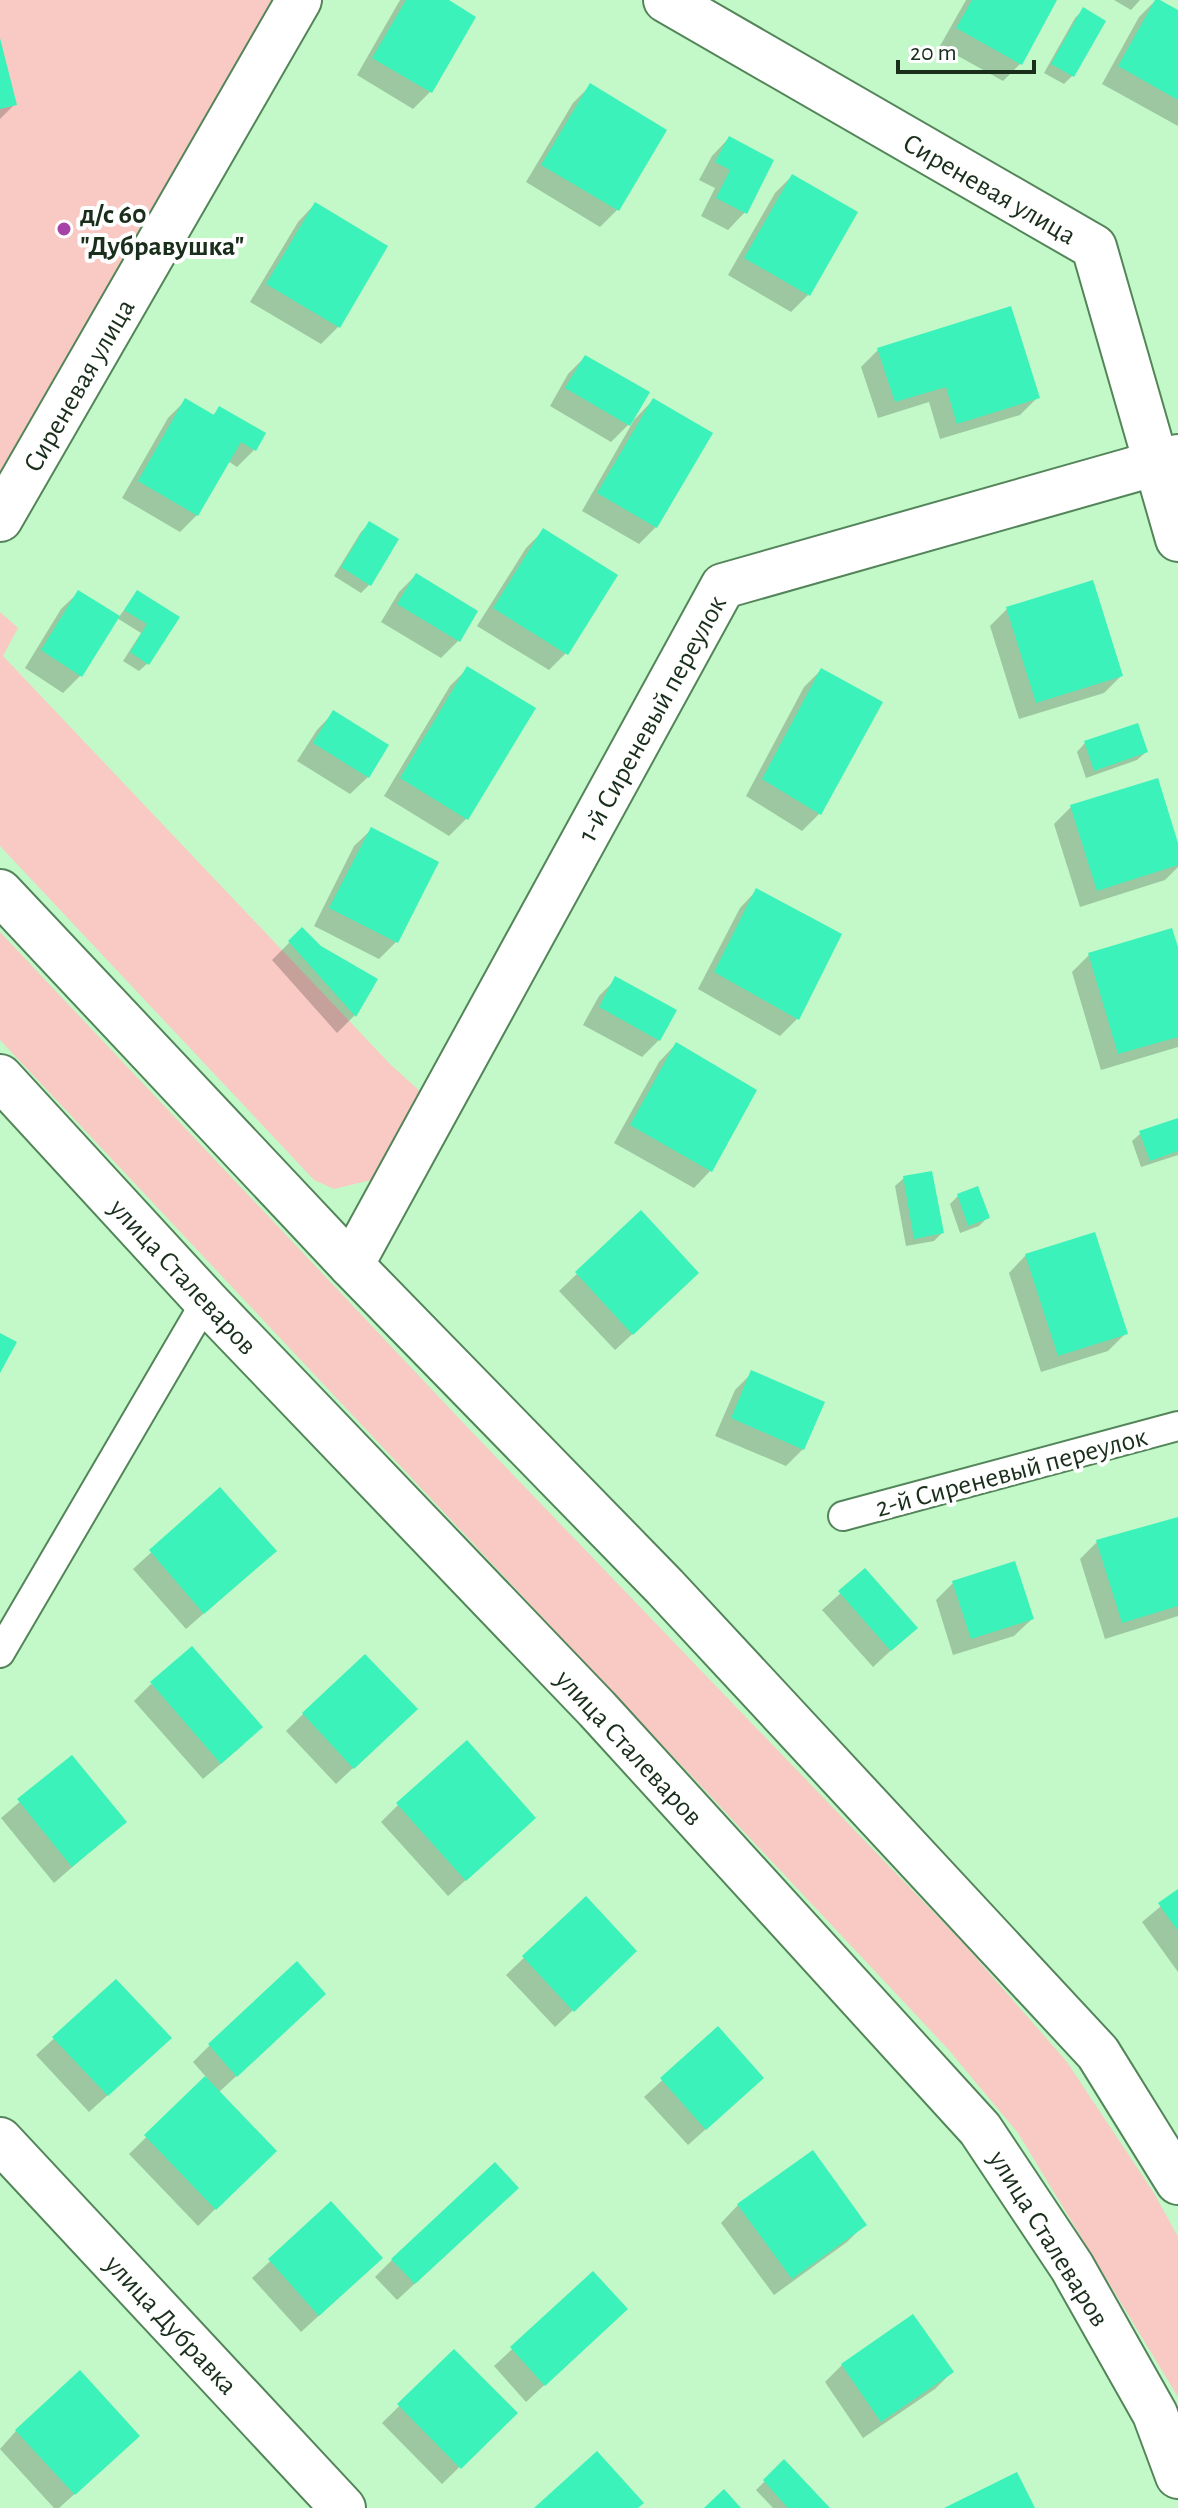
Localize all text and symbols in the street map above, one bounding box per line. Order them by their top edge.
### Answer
scale bar [898,24,1034,74]
text: 20 m [910,41,957,65]
street label: Сиреневая улица [898,129,1080,251]
place label: д/с 60 "Дубравушка" [80,201,244,261]
marker: д/с 60 "Дубравушка" [55,220,73,238]
street label: Сиреневая улица [19,295,141,477]
street label: 1-й Сиреневый переулок [573,591,732,847]
street label: улица Сталеваров [103,1193,261,1361]
street label: 2-й Сиреневый переулок [873,1423,1150,1523]
street label: улица Сталеваров [549,1664,707,1832]
street label: улица Сталеваров [983,2145,1114,2332]
street label: улица Дубравка [98,2250,242,2401]

